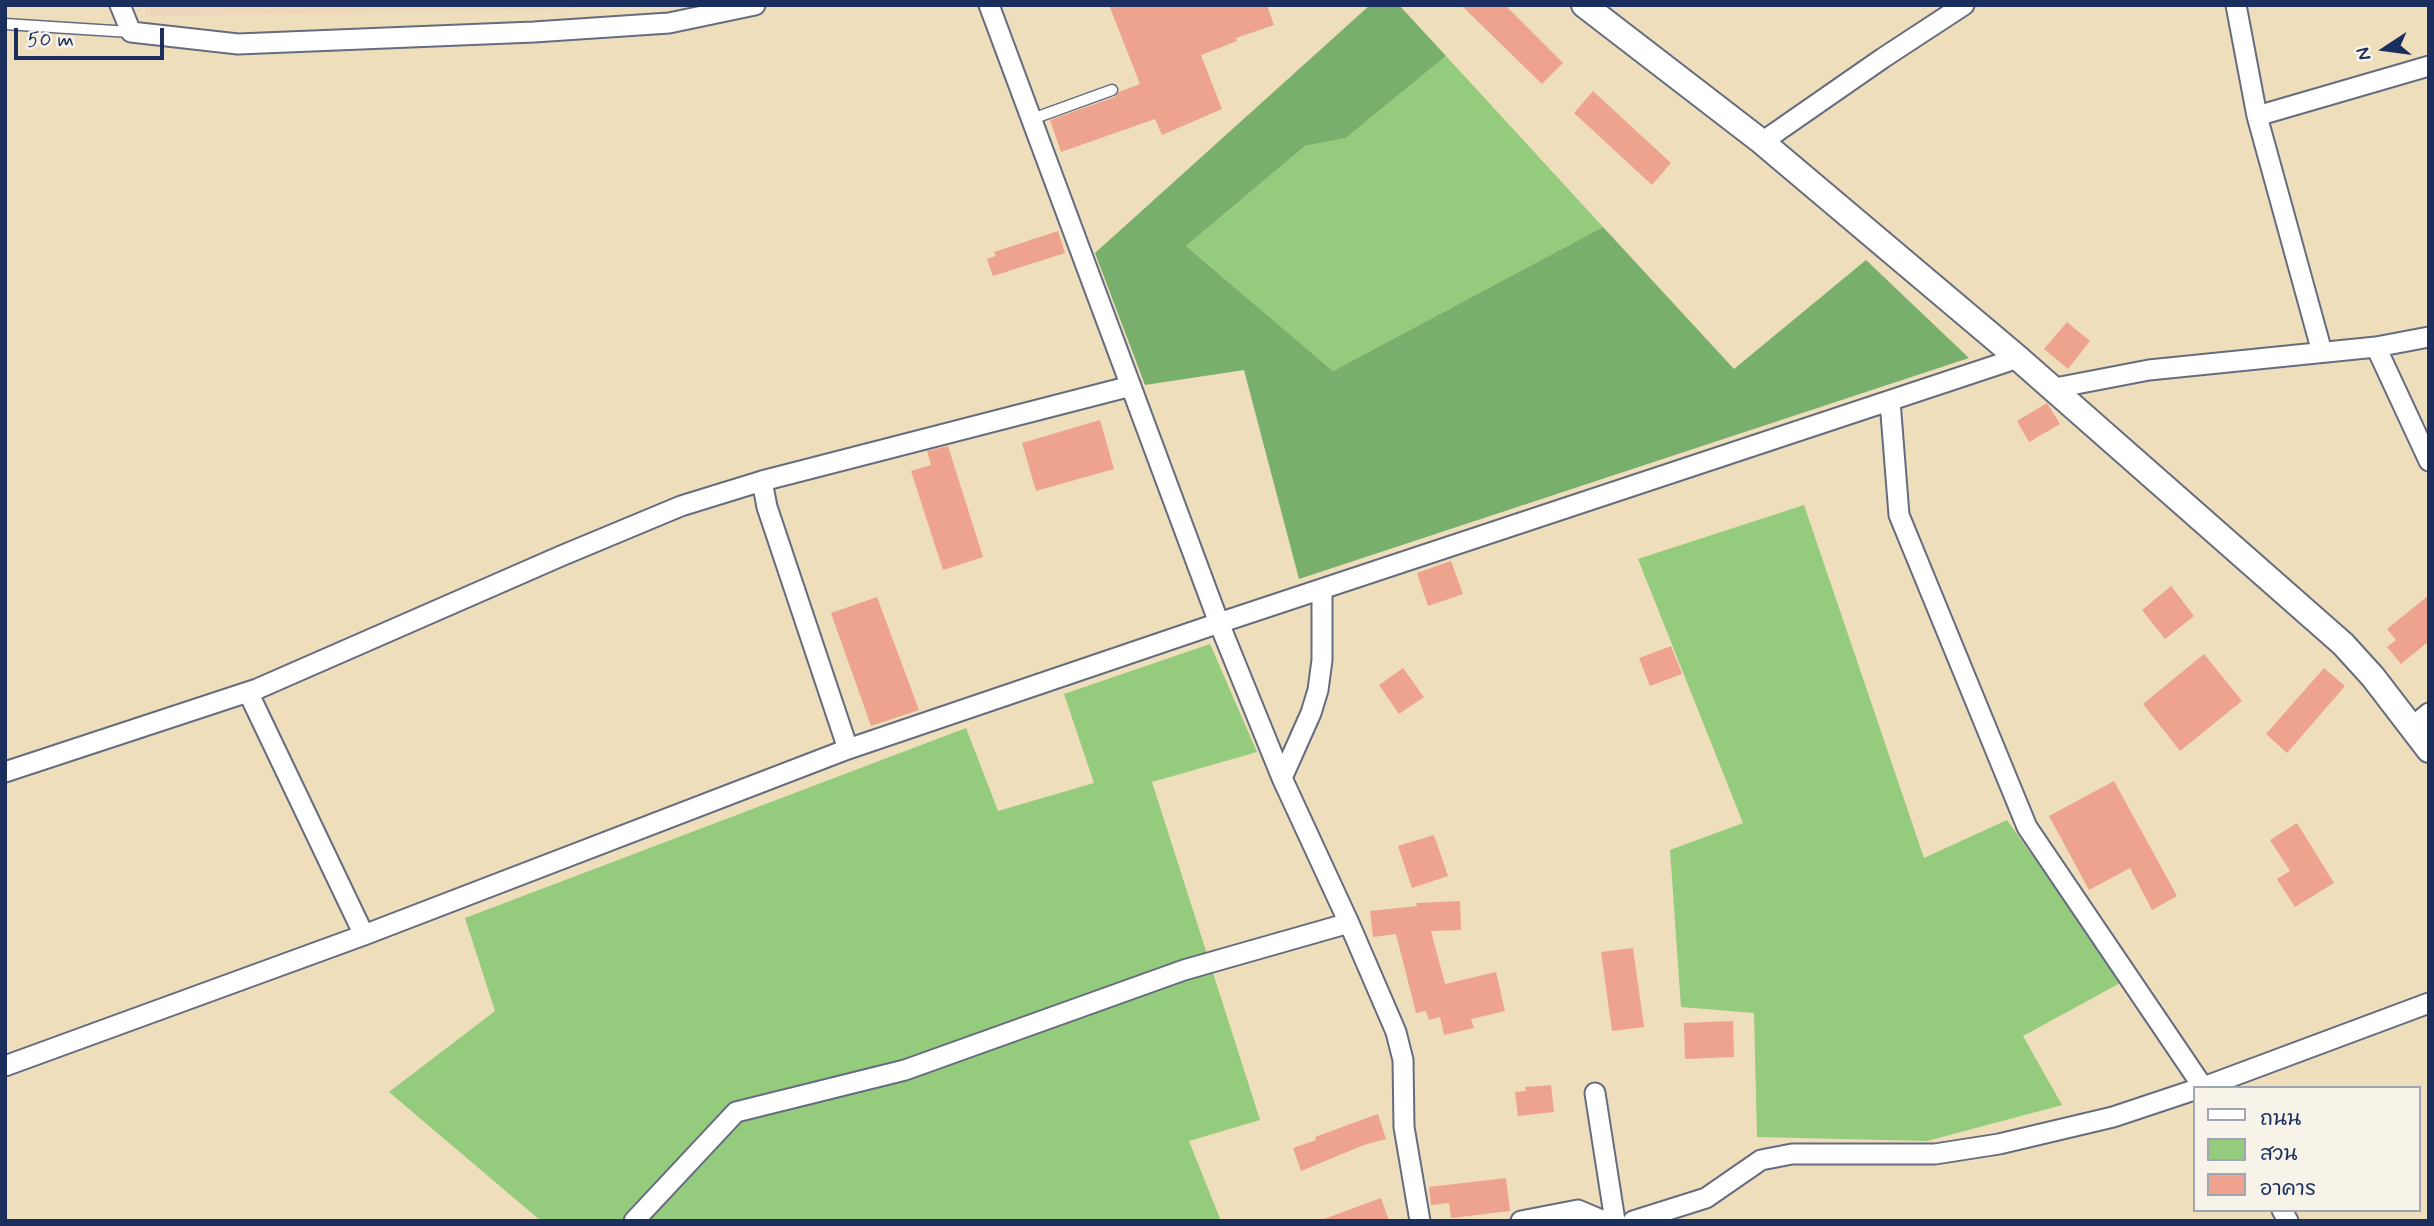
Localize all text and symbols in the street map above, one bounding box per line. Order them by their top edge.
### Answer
scale bar [18,14,168,58]
north arrow [2350,14,2420,84]
text: 50 m [27,26,74,54]
text: N [2350,45,2378,63]
legend [2192,1086,2420,1212]
text: ถนน [2260,1105,2301,1133]
text: สวน [2260,1140,2297,1168]
text: อาคาร [2260,1175,2316,1203]

